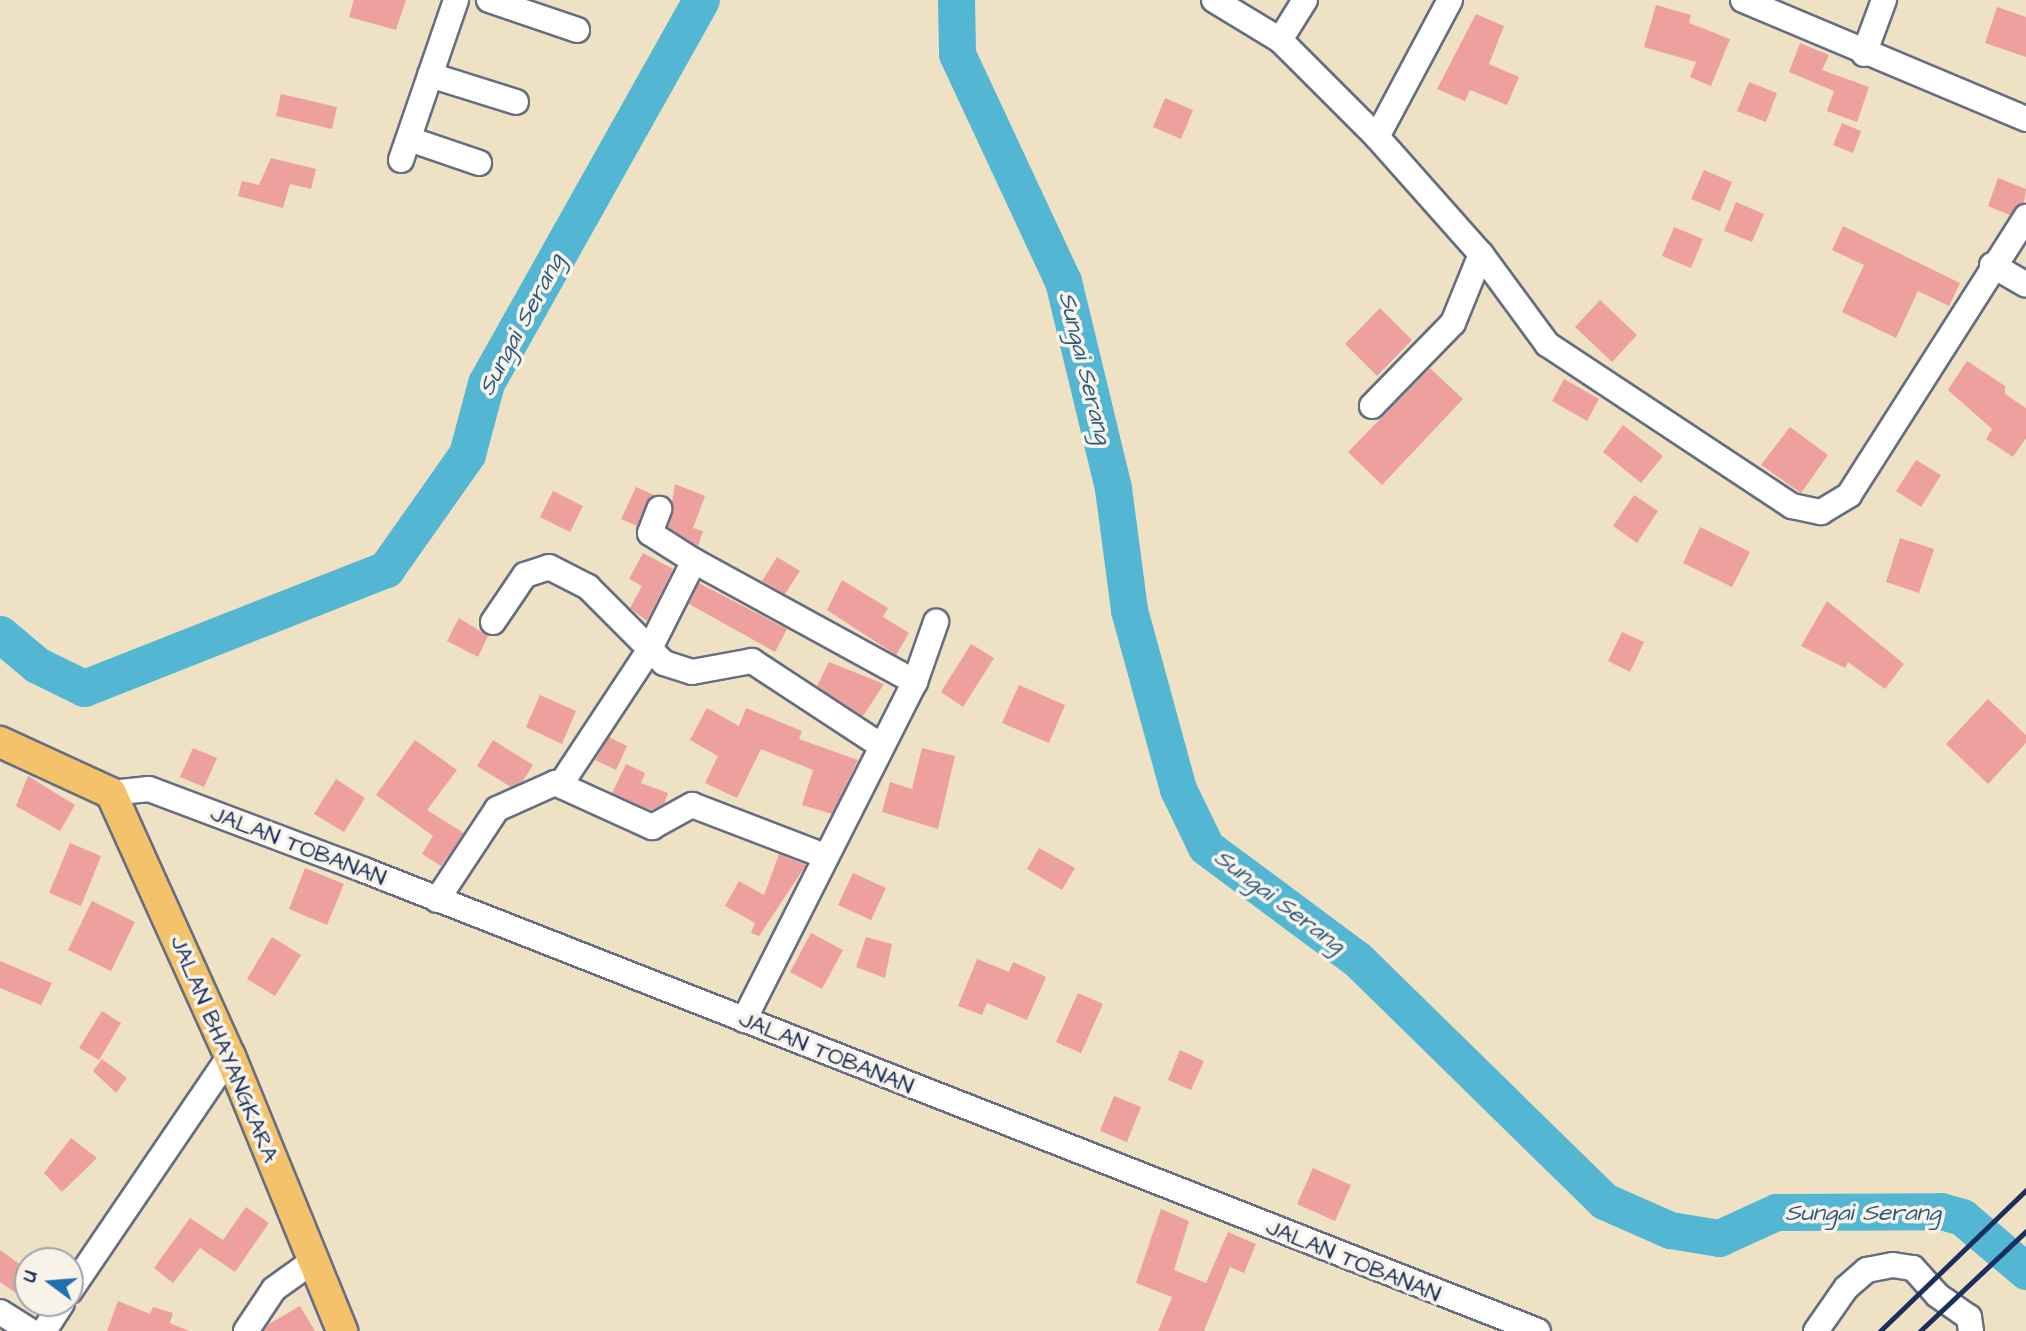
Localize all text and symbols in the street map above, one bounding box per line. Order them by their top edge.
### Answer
water label: Sungai Serang [473,250,571,400]
water label: Sungai Serang [1051,289,1117,447]
street label: JALAN TOBANAN [206,800,390,892]
water label: Sungai Serang [1208,844,1350,960]
street label: JALAN BHAYANGKARA [164,932,284,1166]
street label: JALAN TOBANAN [735,1005,917,1101]
water label: Sungai Serang [1785,1200,1941,1228]
street label: JALAN TOBANAN [1262,1213,1444,1309]
north arrow [14,1247,84,1317]
text: U [16,1268,45,1285]

